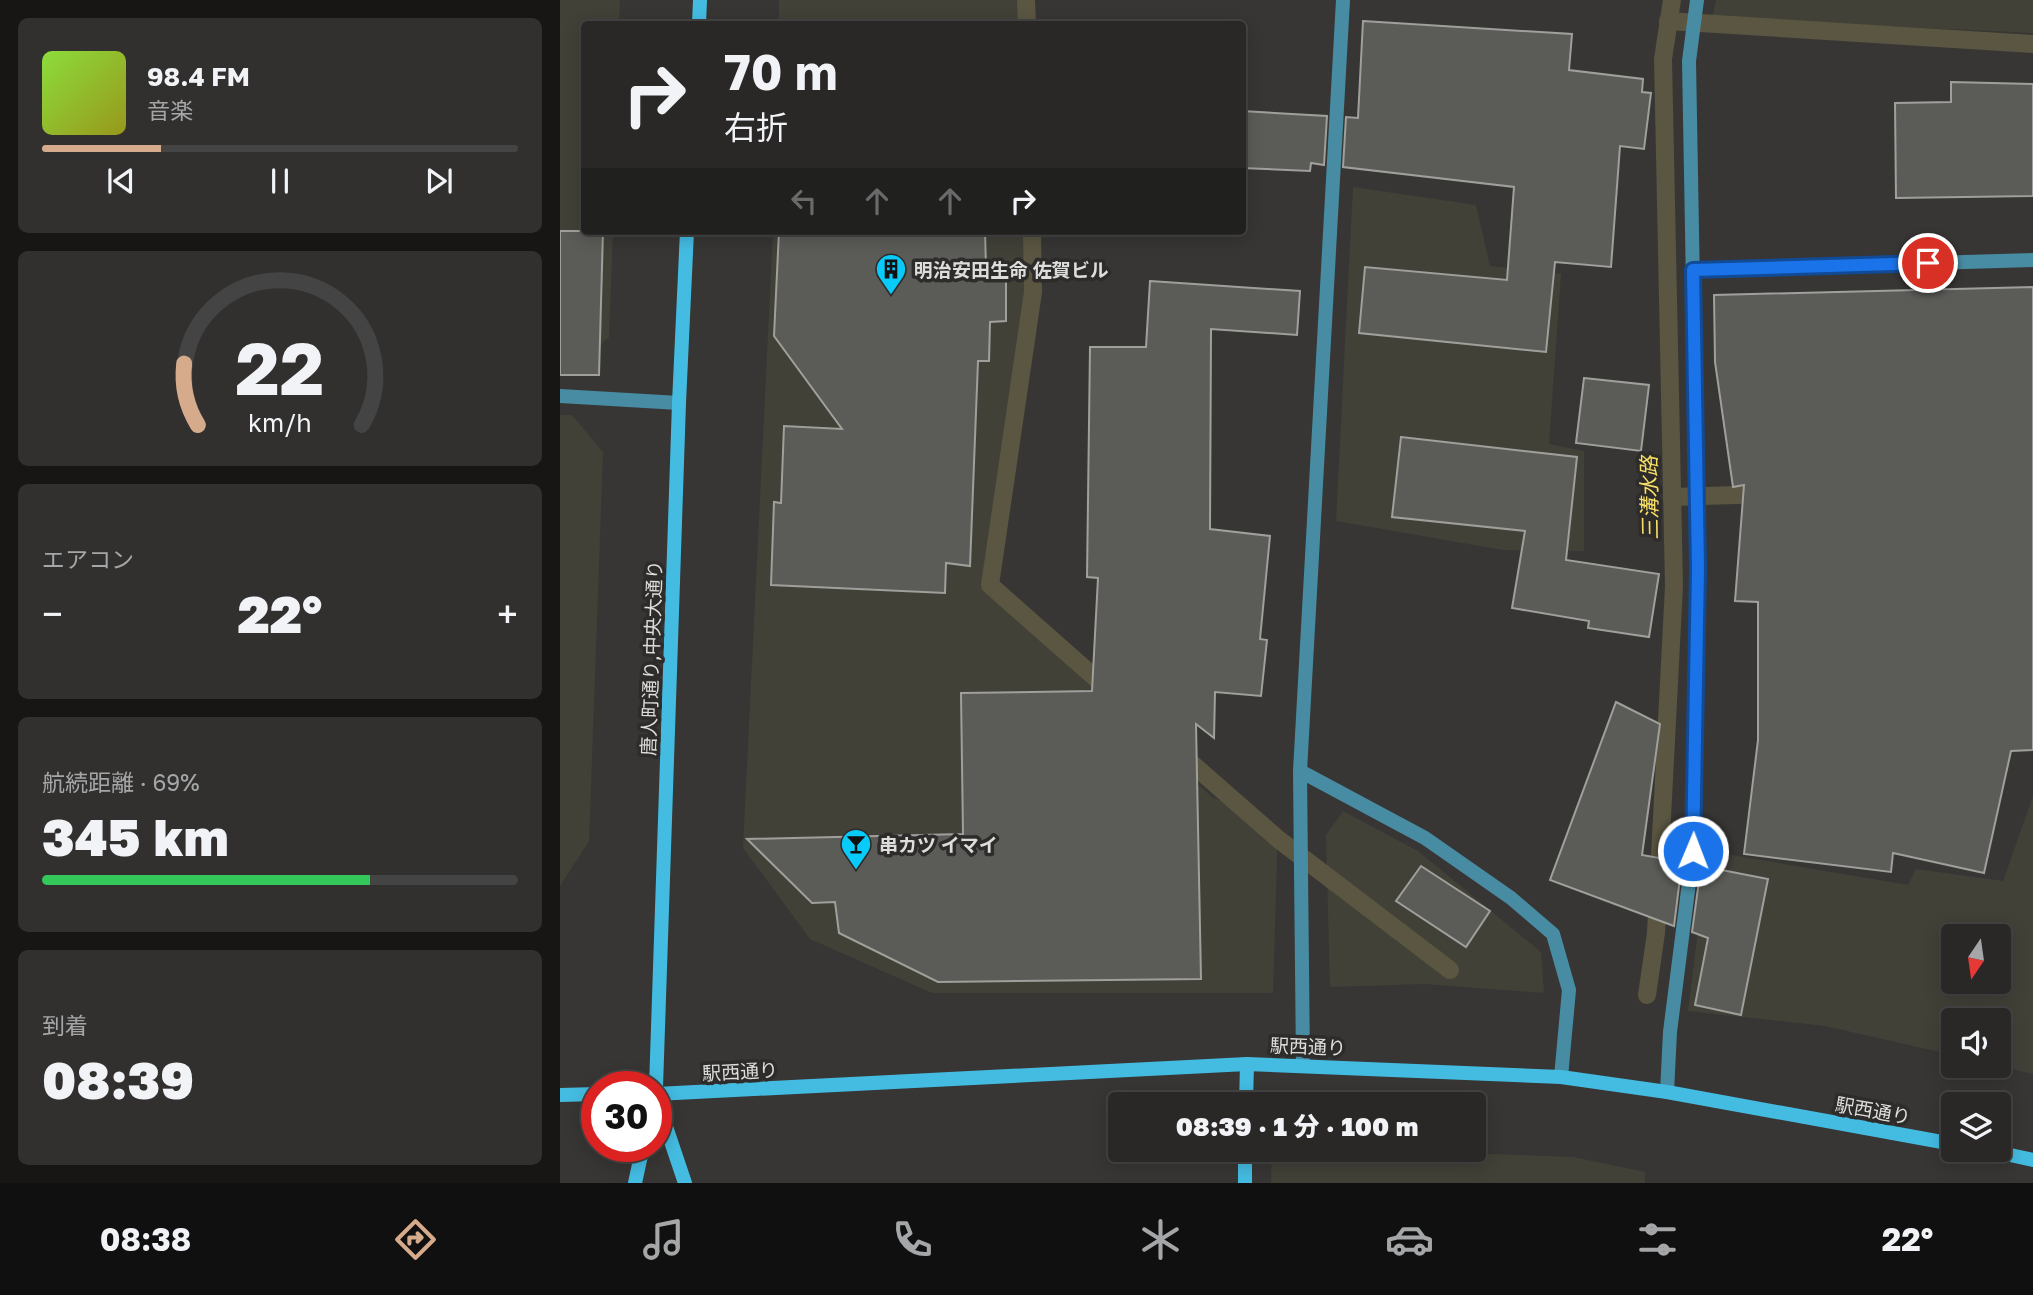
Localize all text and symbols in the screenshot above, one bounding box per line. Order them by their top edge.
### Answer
text: 70 m [724,42,838,101]
icon: right [609,49,700,140]
text: 98.4 FM [147,61,250,92]
text: 音楽 [147,96,193,124]
text: 右折 [724,108,788,146]
icon: previous [102,162,140,200]
icon: pause [261,162,299,200]
icon: next [420,162,458,200]
icon: left [785,182,823,220]
icon: ahead [858,182,896,220]
icon: ahead [931,182,969,220]
icon: right [1004,182,1042,220]
pin [1898,233,1958,293]
icon: arrive [1909,244,1947,282]
building icon: 明治安田生命 佐賀ビル [874,252,908,296]
place label: 明治安田生命 佐賀ビル [914,258,1109,281]
text: 22 [236,324,324,411]
text: km/h [248,406,312,437]
water label: 三溝水路 [1635,454,1663,540]
text: エアコン [42,545,134,573]
street label: 唐人町通り,中央大通り [636,560,666,756]
text: 22° [238,582,322,644]
text: − [42,591,63,636]
text: + [497,591,518,636]
text: 航続距離 · 69% [42,768,200,796]
text: 345 km [42,805,229,867]
position arrow [1656,814,1730,888]
bar icon: 串カツ イマイ [839,827,873,871]
place label: 串カツ イマイ [879,833,998,856]
north arrow [1941,924,2011,994]
map controls [1941,924,2011,1162]
button: sound [1941,1008,2011,1078]
text: 到着 [42,1011,88,1039]
street label: 駅西通り [1270,1033,1346,1059]
text: 08:39 [42,1048,194,1110]
street label: 駅西通り [701,1058,779,1084]
speed limit sign: 30 [581,1071,672,1162]
street label: 駅西通り [1834,1092,1912,1128]
button: layers [1941,1092,2011,1162]
text: 08:39 · 1 分 · 100 m [1176,1111,1418,1142]
icon: directions [391,1215,440,1264]
icon: music [639,1215,688,1264]
icon: phone [888,1215,937,1264]
icon: climate [1136,1215,1185,1264]
icon: car [1385,1215,1434,1264]
icon: filters [1633,1215,1682,1264]
text: 08:38 [100,1220,191,1258]
text: 22° [1882,1220,1933,1258]

